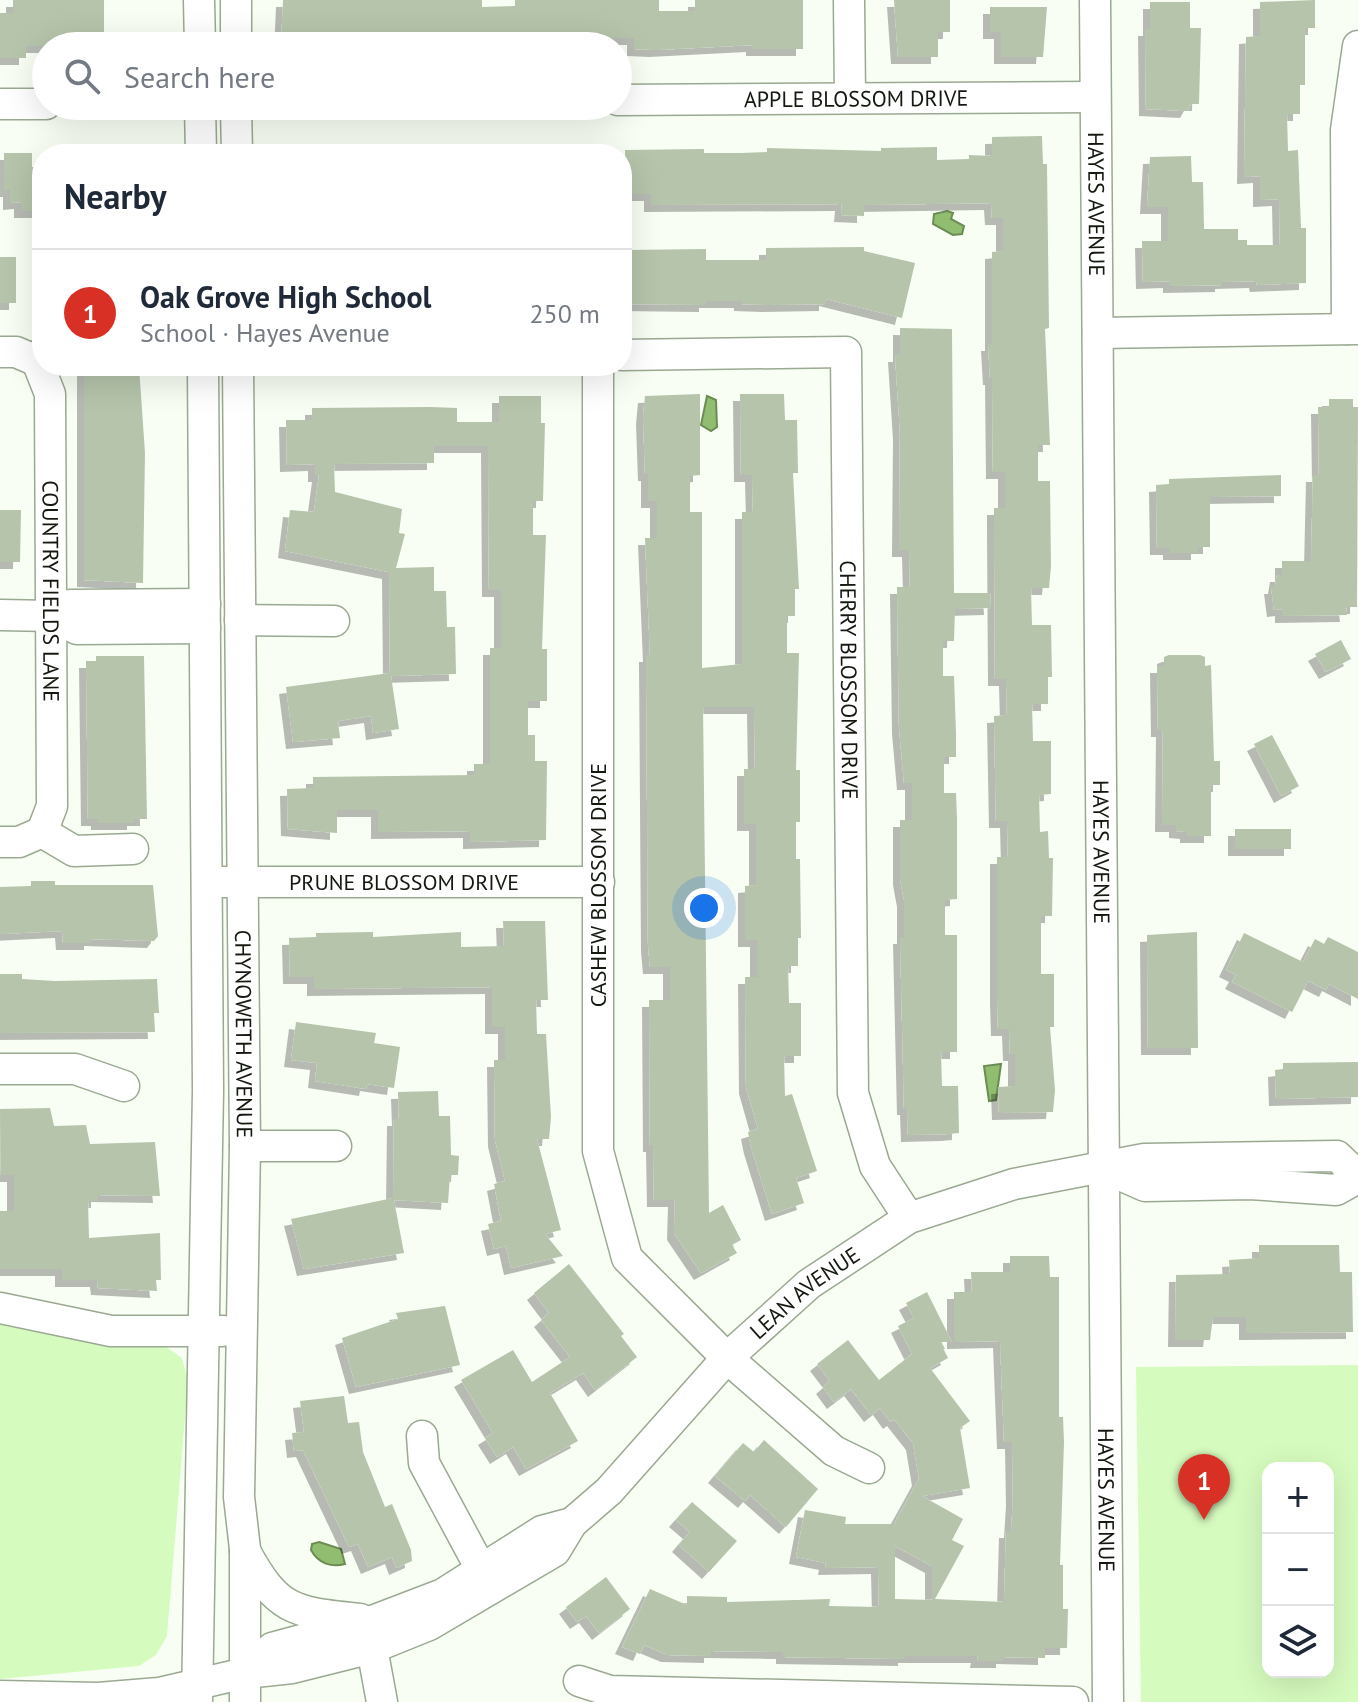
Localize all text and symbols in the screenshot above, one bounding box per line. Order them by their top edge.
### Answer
search box [32,32,632,120]
icon: search [60,54,104,98]
text: Search here [124,57,275,96]
street label: APPLE BLOSSOM DRIVE [744,84,968,113]
street label: HAYES AVENUE [1082,132,1111,276]
text: Nearby [64,174,166,218]
text: Oak Grove High School [140,277,431,316]
text: 1 [83,297,97,330]
text: 250 m [529,297,600,330]
text: School · Hayes Avenue [140,316,390,349]
street label: COUNTRY FIELDS LANE [36,480,65,702]
street label: CHERRY BLOSSOM DRIVE [834,560,864,800]
street label: CASHEW BLOSSOM DRIVE [584,763,612,1007]
street label: HAYES AVENUE [1087,780,1116,924]
street label: PRUNE BLOSSOM DRIVE [289,868,519,896]
your location [684,888,724,928]
street label: CHYNOWETH AVENUE [229,930,259,1138]
street label: LEAN AVENUE [744,1240,865,1345]
street label: HAYES AVENUE [1092,1428,1121,1572]
pin: 1 [1178,1454,1230,1520]
map controls [1262,1462,1334,1678]
button: + [1262,1462,1334,1534]
button: − [1262,1534,1334,1606]
button: layers [1262,1606,1334,1678]

